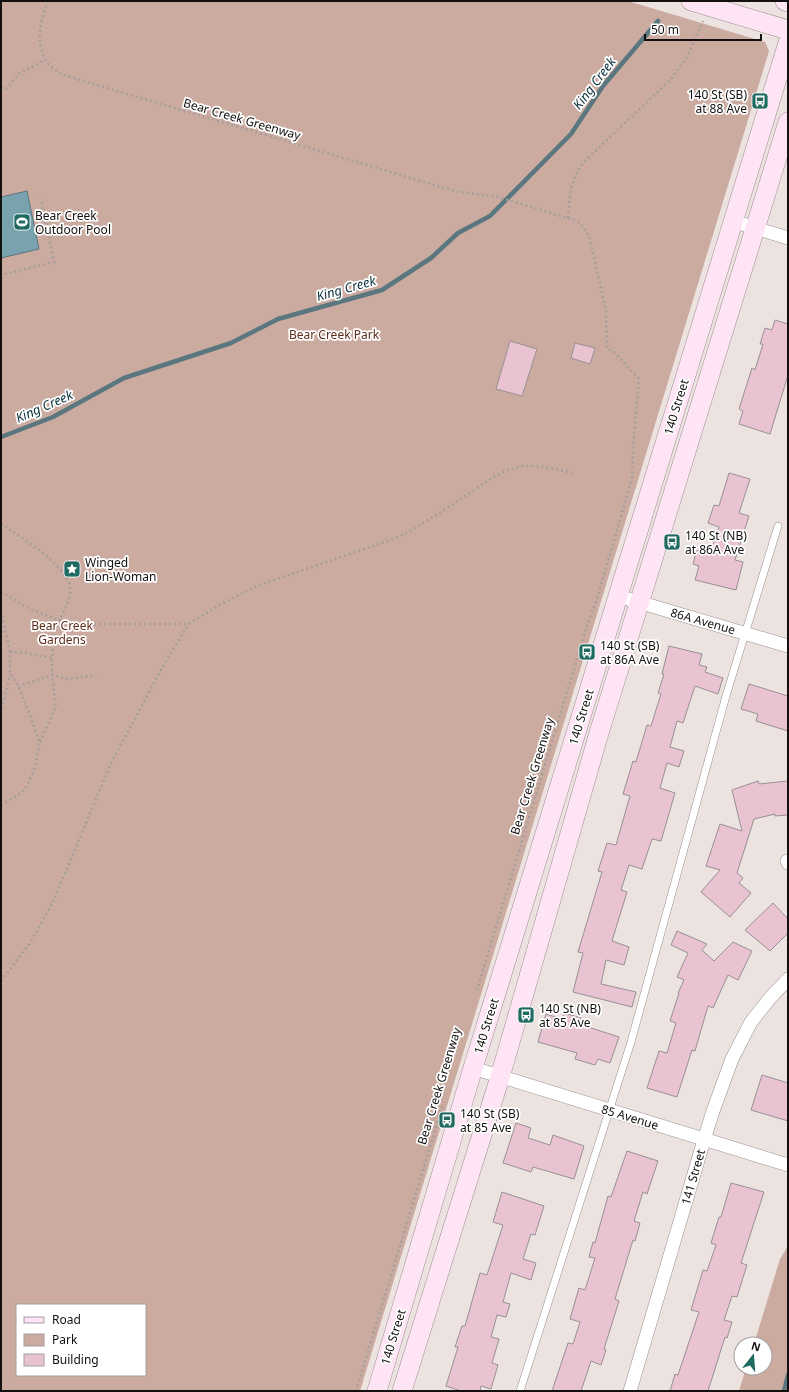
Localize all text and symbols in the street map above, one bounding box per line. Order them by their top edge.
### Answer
scale bar [645,16,761,42]
text: 50 m [651,21,679,38]
water label: King Creek [568,53,620,113]
place label: 140 St (SB) at 88 Ave [688,86,747,117]
bus stop icon: 140 St (SB) at 88 Ave [750,91,770,111]
street label: Bear Creek Greenway [181,94,304,144]
place label: Bear Creek Outdoor Pool [35,207,111,238]
sports icon: Bear Creek Outdoor Pool [12,212,32,232]
water label: King Creek [314,271,378,305]
park label: Bear Creek Park [289,326,380,343]
street label: 140 Street [660,377,693,437]
water label: King Creek [12,385,76,427]
place label: 140 St (NB) at 86A Ave [685,527,747,558]
bus stop icon: 140 St (NB) at 86A Ave [662,532,682,552]
place label: Winged Lion-Woman [85,554,156,585]
place icon: Winged Lion-Woman [62,559,82,579]
street label: 86A Avenue [669,604,738,638]
park label: Bear Creek Gardens [31,617,93,648]
place label: 140 St (SB) at 86A Ave [600,637,660,668]
bus stop icon: 140 St (SB) at 86A Ave [577,642,597,662]
street label: 140 Street [565,687,598,747]
street label: Bear Creek Greenway [506,715,558,837]
street label: 140 Street [470,996,503,1056]
place label: 140 St (NB) at 85 Ave [539,1000,601,1031]
bus stop icon: 140 St (NB) at 85 Ave [516,1005,536,1025]
street label: Bear Creek Greenway [413,1025,465,1147]
street label: 85 Avenue [599,1100,661,1134]
place label: 140 St (SB) at 85 Ave [460,1105,520,1136]
bus stop icon: 140 St (SB) at 85 Ave [437,1110,457,1130]
street label: 141 Street [677,1147,709,1207]
legend [16,1304,146,1376]
street label: 140 Street [377,1307,410,1367]
text: Road [52,1311,81,1328]
text: Park [52,1331,78,1348]
north arrow [733,1336,773,1376]
text: N [750,1337,763,1354]
text: Building [52,1351,99,1368]

